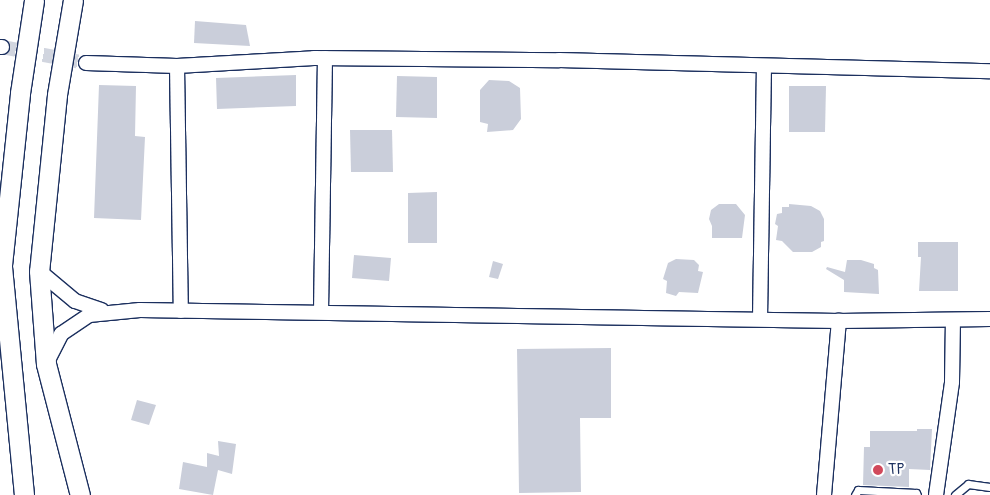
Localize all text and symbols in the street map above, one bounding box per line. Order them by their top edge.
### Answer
place label: TP [888,461,905,479]
marker: TP [872,464,884,476]

